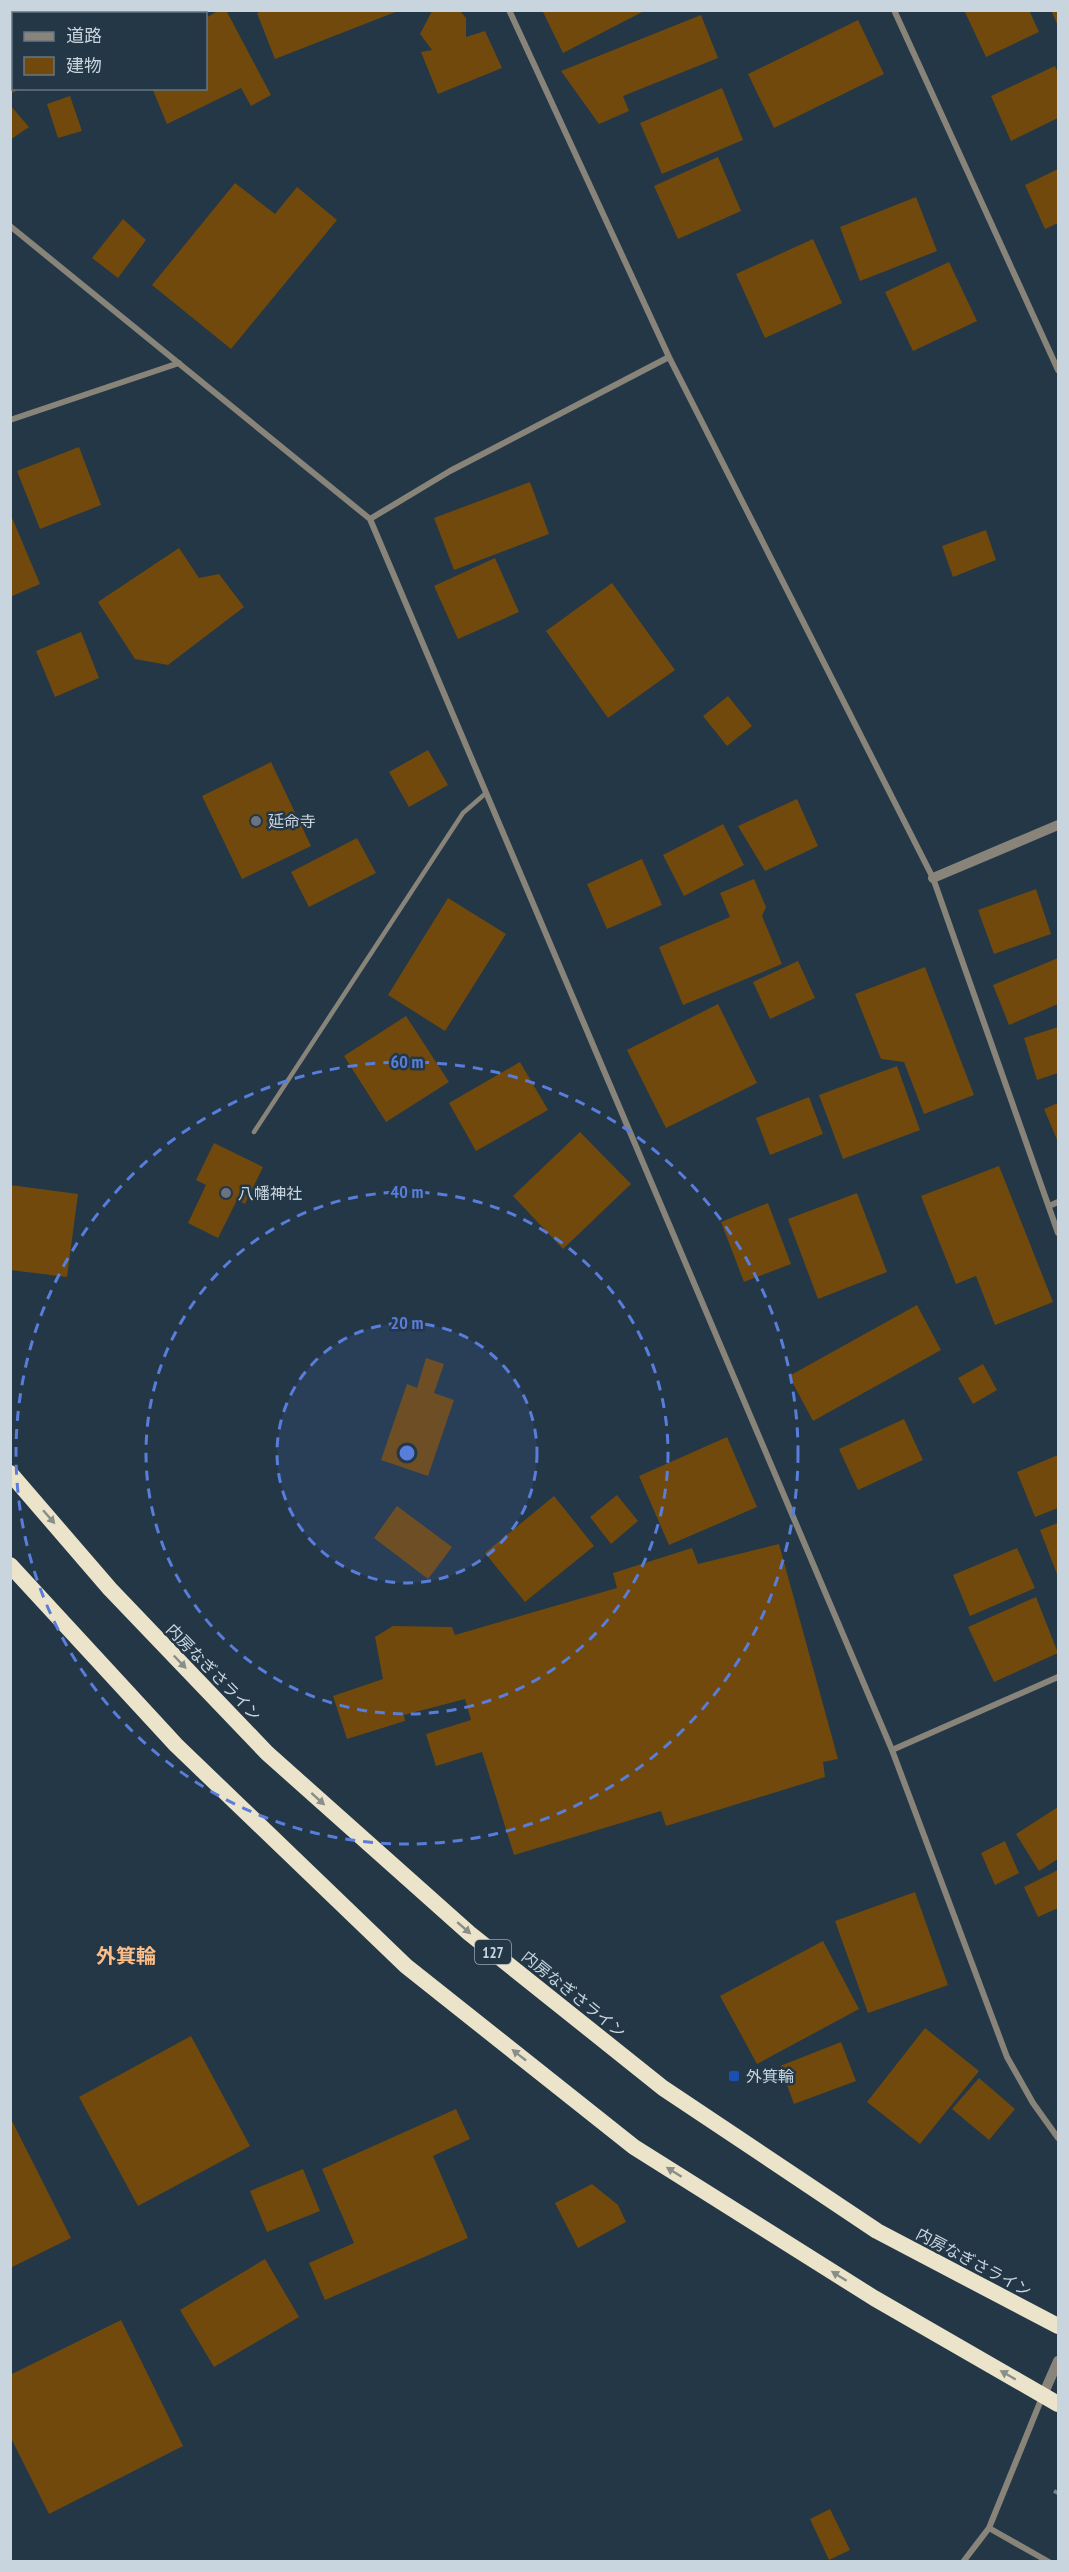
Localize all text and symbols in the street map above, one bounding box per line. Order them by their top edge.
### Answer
legend [12,12,207,90]
text: 道路 [66,24,102,47]
text: 建物 [66,54,102,77]
place label: 延命寺 [268,811,316,831]
marker: 延命寺 [249,814,263,828]
text: 60 m [391,1050,423,1073]
text: 40 m [391,1180,423,1203]
place label: 八幡神社 [238,1183,302,1203]
marker: 八幡神社 [219,1186,233,1200]
text: 20 m [391,1311,423,1334]
centre of rings [397,1443,417,1463]
one-way arrow [42,1509,55,1525]
street label: 内房なぎさライン [162,1619,266,1725]
one-way arrow [172,1654,186,1668]
one-way arrow [310,1792,325,1805]
one-way arrow [456,1921,471,1934]
road number: 127 [475,1940,511,1964]
district label: 外箕輪 [96,1943,156,1969]
street label: 内房なぎさライン [518,1946,630,2042]
one-way arrow [511,2050,526,2062]
place label: 外箕輪 [746,2066,794,2086]
marker: 外箕輪 [727,2069,741,2083]
one-way arrow [666,2167,683,2178]
street label: 内房なぎさライン [913,2223,1035,2301]
one-way arrow [831,2271,848,2282]
one-way arrow [999,2370,1016,2380]

